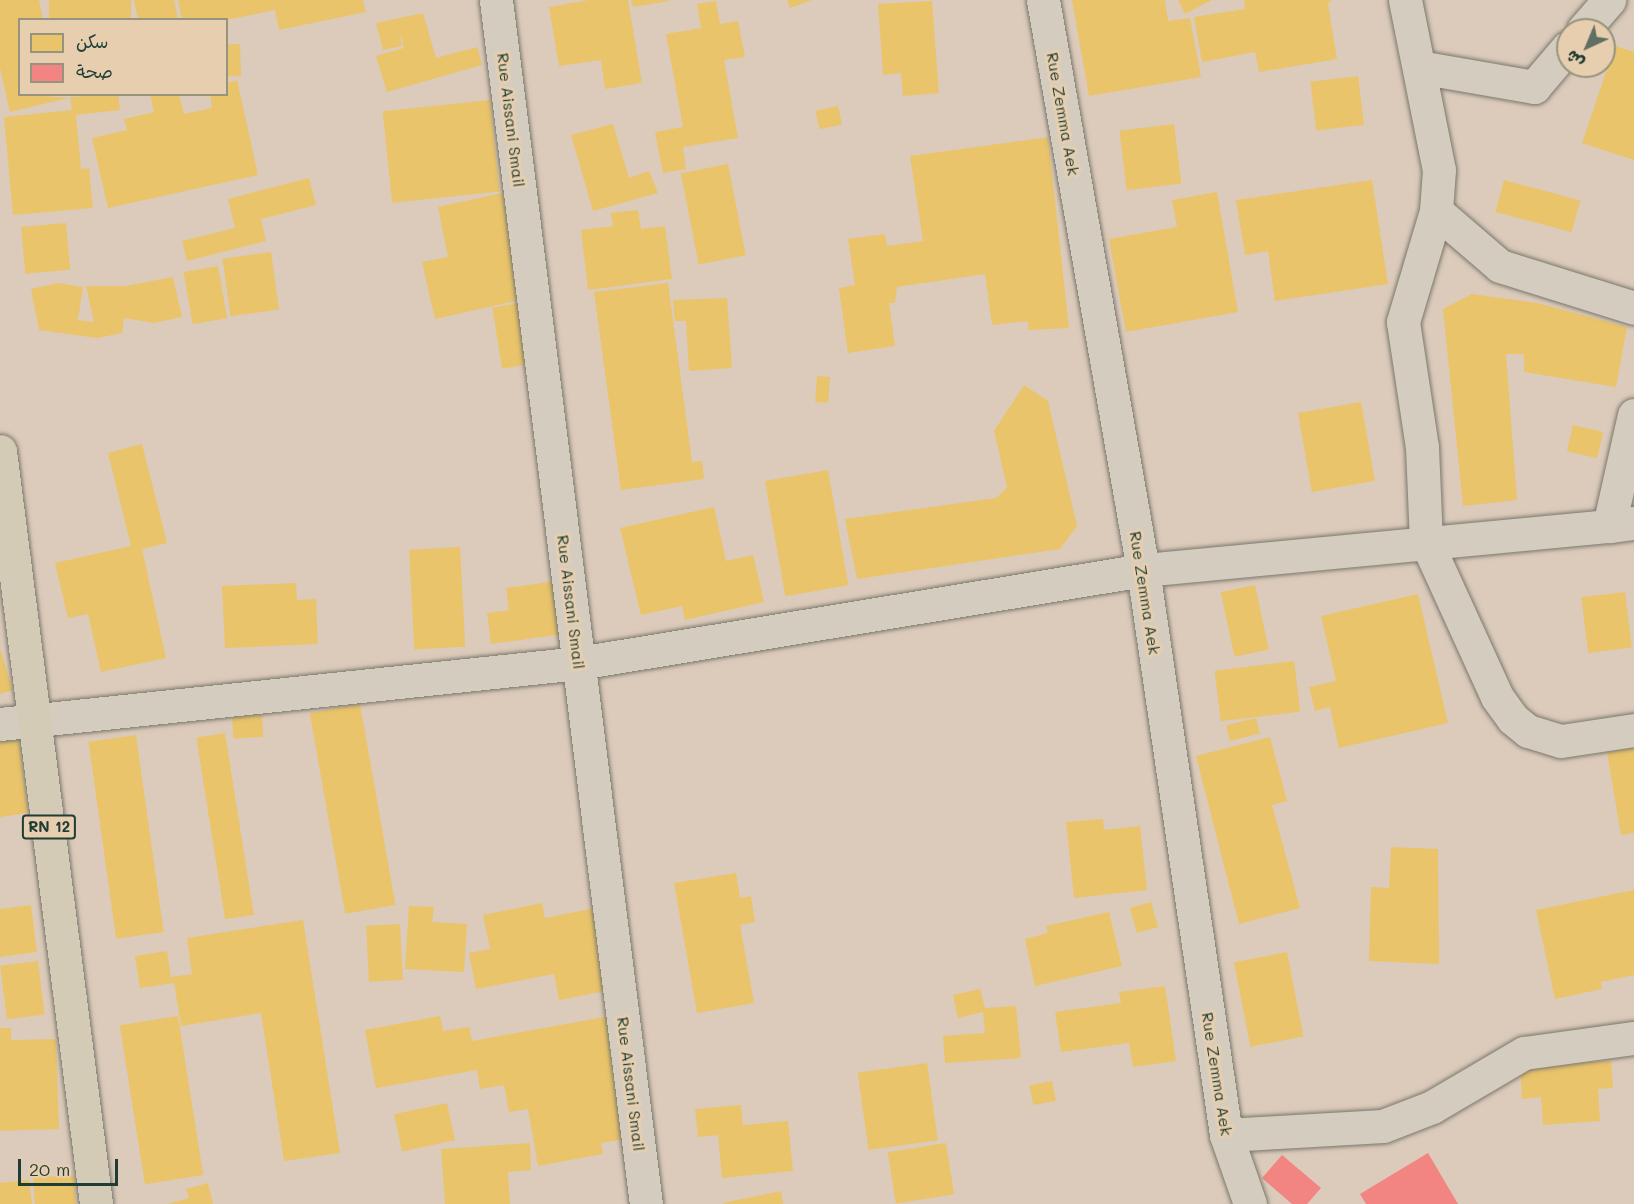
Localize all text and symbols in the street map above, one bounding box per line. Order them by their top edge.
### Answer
legend [18,18,228,96]
north arrow [1556,18,1616,78]
text: سكن [76,29,108,53]
text: ش [1561,46,1588,74]
street label: Rue Zemma Aek [1043,51,1083,177]
street label: Rue Aissani Smail [493,52,529,188]
text: صحة [76,59,113,83]
street label: Rue Zemma Aek [1126,530,1164,656]
street label: Rue Aissani Smail [553,534,589,670]
road number: RN 12 [20,815,78,839]
street label: Rue Zemma Aek [1198,1011,1236,1137]
street label: Rue Aissani Smail [613,1016,649,1152]
scale bar [21,1147,122,1185]
text: 20 m [29,1157,70,1181]

